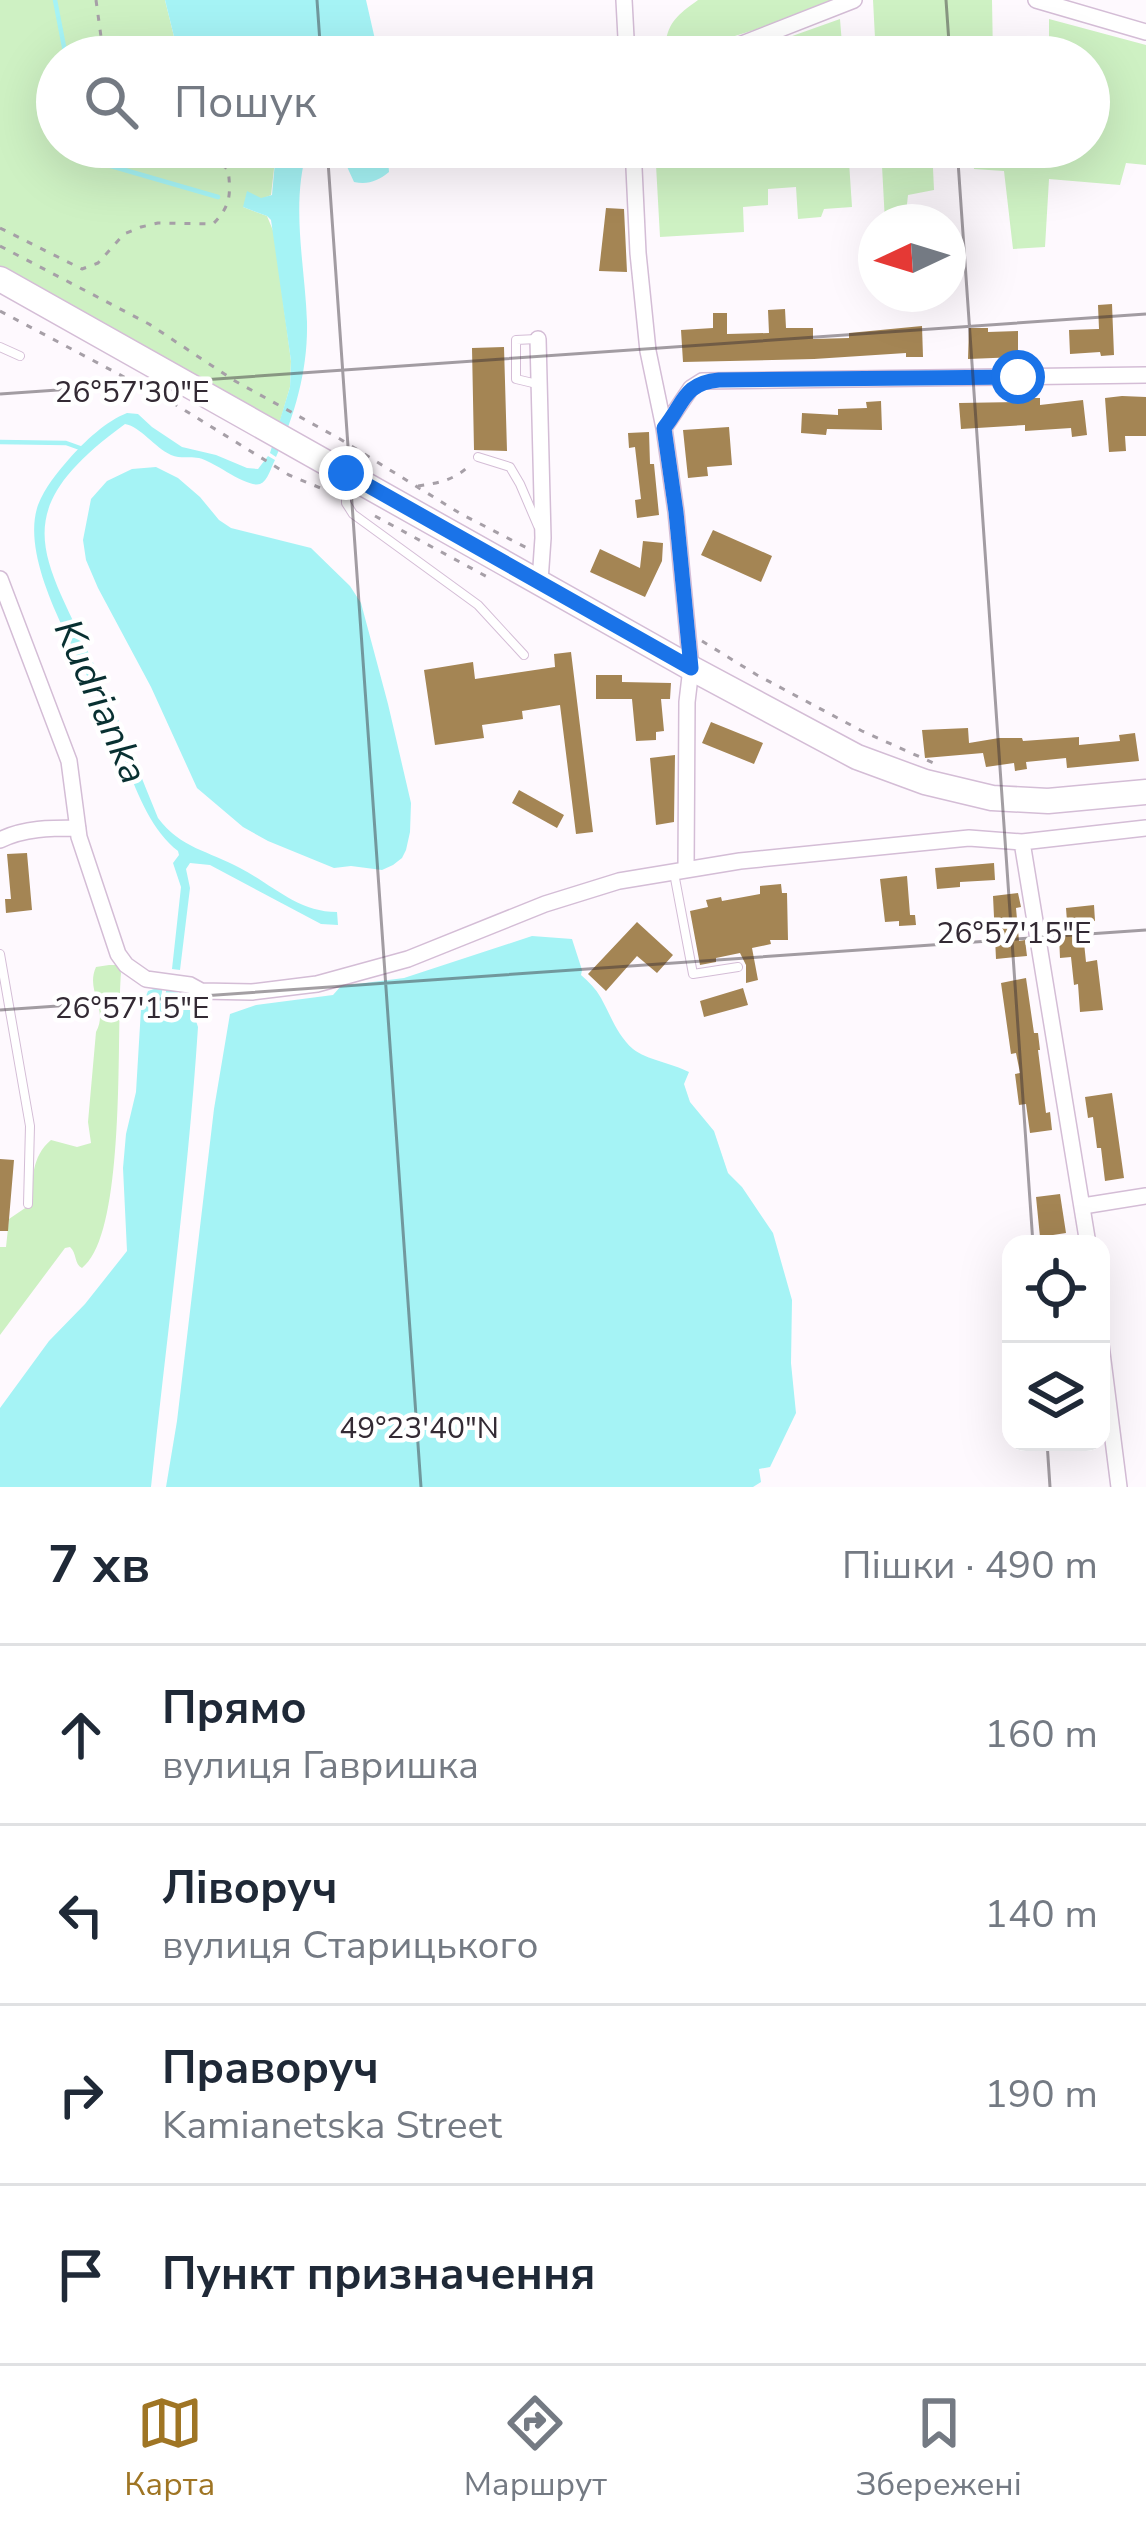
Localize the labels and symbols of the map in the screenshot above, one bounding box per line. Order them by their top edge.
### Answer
north arrow [858,204,966,312]
route start [991,350,1045,404]
text: 26°57'30"E [55,372,209,413]
route end [319,446,373,500]
water label: Kudrianka [41,611,160,792]
text: 26°57'15"E [937,913,1091,954]
text: 26°57'15"E [55,988,209,1029]
text: 49°23'40"N [339,1408,499,1449]

